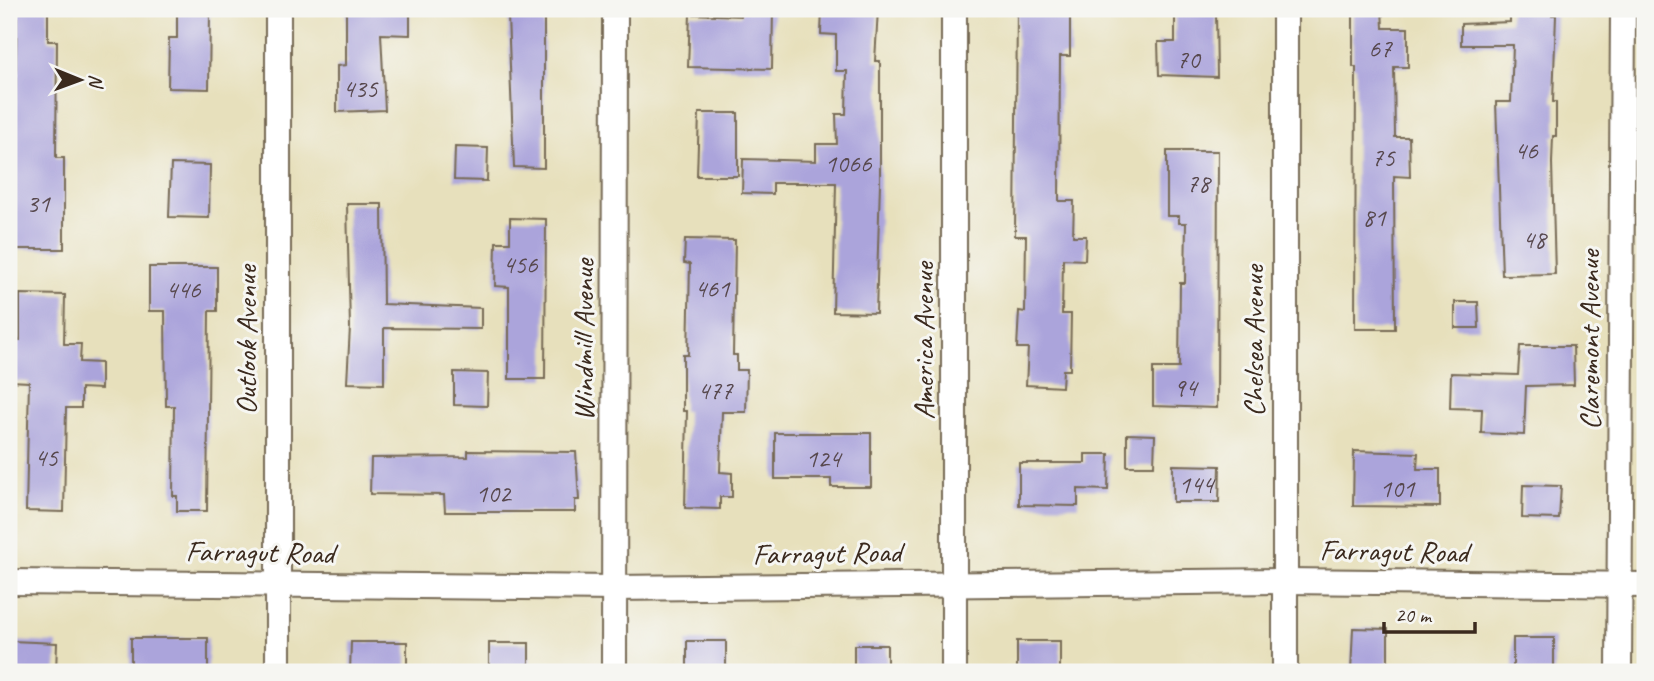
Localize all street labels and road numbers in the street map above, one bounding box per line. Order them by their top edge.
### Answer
street label: Claremont Avenue [1570,248,1608,430]
street label: Windmill Avenue [564,257,602,421]
street label: America Avenue [904,260,942,420]
street label: Outlook Avenue [227,263,265,415]
street label: Chelsea Avenue [1234,263,1272,417]
street label: Farragut Road [1319,531,1473,571]
street label: Farragut Road [185,532,339,572]
street label: Farragut Road [752,533,906,573]

